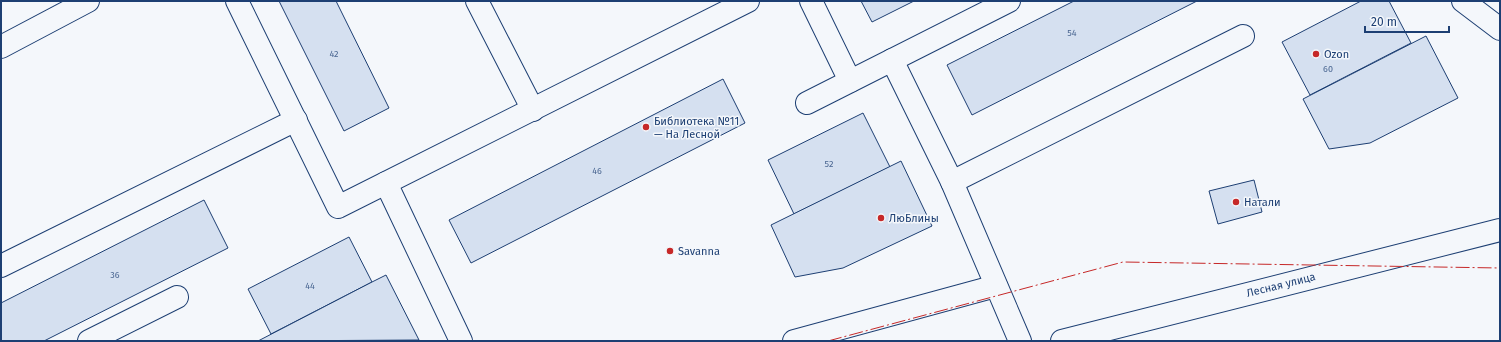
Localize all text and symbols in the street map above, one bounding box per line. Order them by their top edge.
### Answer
scale bar [1365,8,1449,34]
text: 20 m [1371,15,1397,29]
house number: 54 [1067,28,1077,38]
place label: Ozon [1324,48,1349,61]
house number: 42 [329,49,339,59]
marker: Ozon [1311,49,1321,59]
house number: 60 [1323,64,1333,74]
place label: Библиотека №11 — На Лесной [654,115,739,141]
marker: Библиотека №11 — На Лесной [641,122,651,132]
house number: 52 [825,159,833,169]
house number: 46 [592,166,602,176]
place label: Натали [1244,196,1281,209]
marker: Натали [1231,197,1241,207]
place label: ЛюБлины [889,212,939,225]
marker: ЛюБлины [876,213,886,223]
place label: Savanna [678,245,720,258]
marker: Savanna [665,246,675,256]
house number: 36 [110,270,120,280]
street label: Лесная улица [1245,270,1317,300]
house number: 44 [305,281,315,291]

